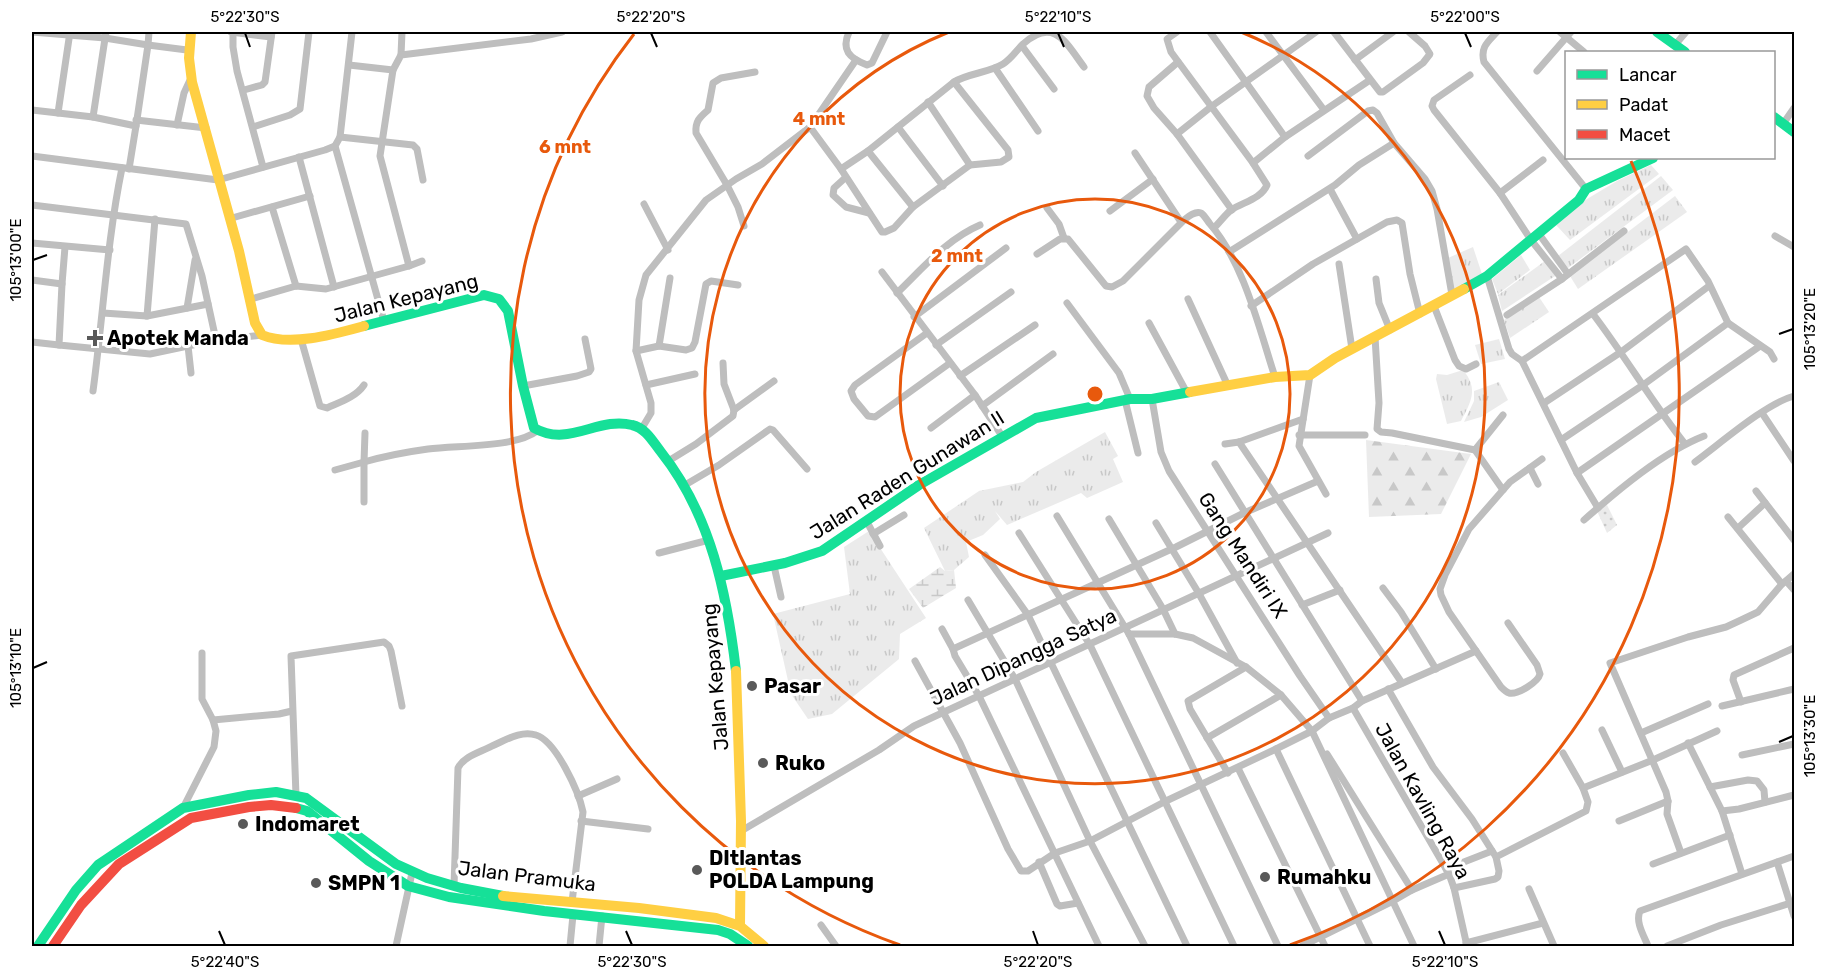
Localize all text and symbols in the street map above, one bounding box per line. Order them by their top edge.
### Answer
text: 5°22'30"S [210,8,280,26]
text: 5°22'20"S [617,8,685,26]
text: 5°22'10"S [1025,8,1091,26]
text: 5°22'00"S [1430,8,1500,26]
legend [1565,51,1775,159]
text: Lancar [1619,64,1677,86]
text: Padat [1619,94,1668,116]
text: 4 mnt [793,108,845,130]
text: Macet [1619,124,1670,146]
text: 6 mnt [539,136,591,158]
text: 105°13'00"E [7,218,25,302]
text: 2 mnt [931,245,983,267]
street label: Jalan Kepayang [331,268,481,328]
text: 105°13'20"E [1801,288,1819,370]
place label: Apotek Manda [107,326,249,350]
marker: Apotek Manda [88,331,102,345]
centre of rings [1085,384,1105,404]
street label: Jalan Raden Gunawan II [806,405,1008,545]
street label: Gang Mandiri IX [1193,488,1293,623]
street label: Jalan Kepayang [697,602,733,752]
street label: Jalan Dipangga Satya [926,603,1120,711]
text: 105°13'10"E [7,628,25,708]
place label: Pasar [764,674,821,698]
marker: Pasar [745,679,759,693]
text: 105°13'30"E [1801,695,1819,777]
street label: Jalan Kavling Raya [1370,719,1476,883]
place label: Ruko [775,751,825,775]
marker: Ruko [756,756,770,770]
place label: Indomaret [255,812,359,836]
marker: Indomaret [236,817,250,831]
place label: DItlantas POLDA Lampung [709,846,874,893]
street label: Jalan Pramuka [457,856,597,896]
marker: DItlantas POLDA Lampung [690,863,704,877]
place label: Rumahku [1277,865,1371,889]
marker: Rumahku [1258,870,1272,884]
place label: SMPN 1 [328,871,400,895]
marker: SMPN 1 [309,876,323,890]
text: 5°22'40"S [191,953,259,971]
text: 5°22'30"S [597,953,667,971]
text: 5°22'20"S [1004,953,1072,971]
text: 5°22'10"S [1412,953,1478,971]

